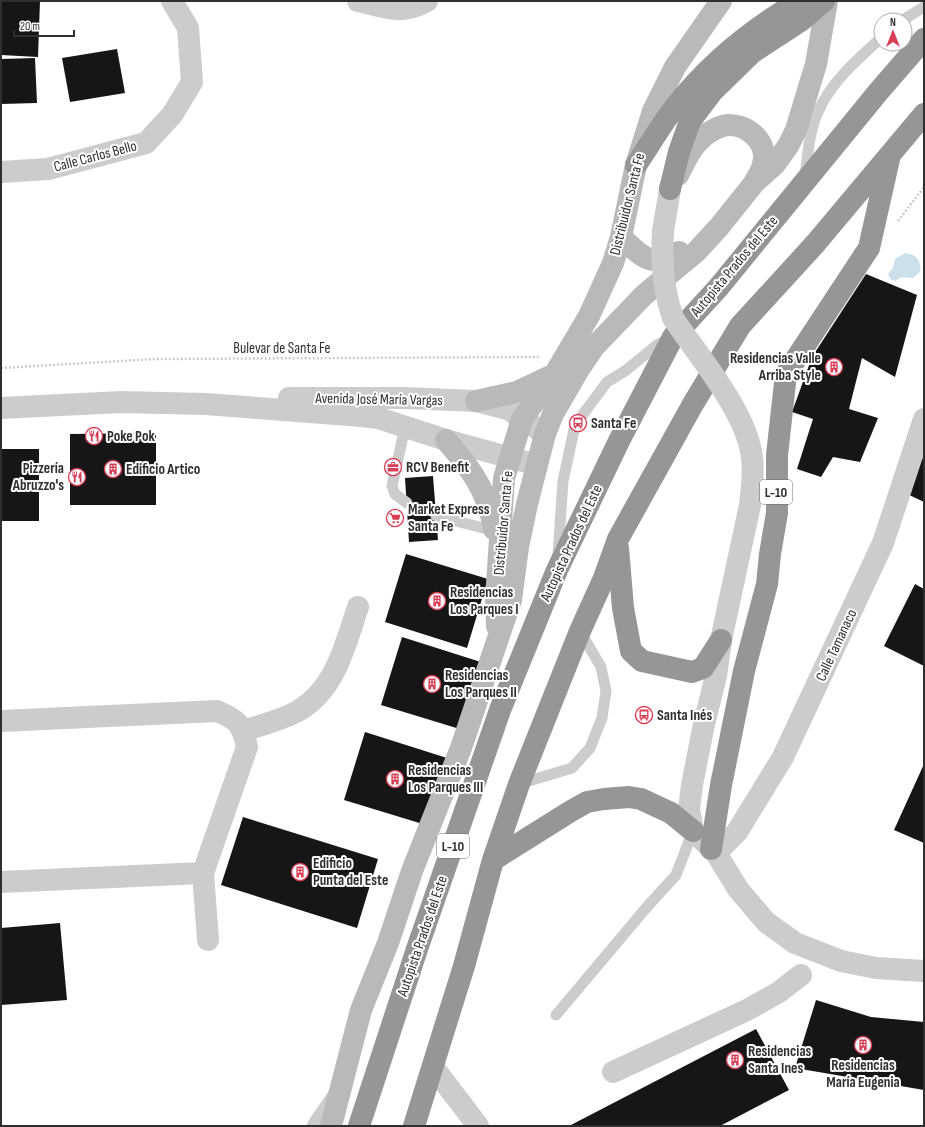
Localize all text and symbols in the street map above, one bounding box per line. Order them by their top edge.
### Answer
scale bar [14,12,74,38]
north arrow [873,12,913,52]
text: N [890,16,896,29]
text: 20 m [20,19,40,34]
street label: Calle Carlos Bello [52,136,139,177]
street label: Distribuidor Santa Fe [606,151,649,257]
street label: Autopista Prados del Este [686,212,782,322]
street label: Bulevar de Santa Fe [233,339,331,358]
place label: Residencias Valle Arriba Style [730,349,821,385]
building icon: Residencias Valle Arriba Style [824,357,844,377]
street label: Avenida José María Vargas [314,389,443,410]
bus stop icon: Santa Fe [568,413,588,433]
place label: Santa Fe [591,414,636,433]
restaurant icon: Poke Pok [84,426,104,446]
place label: Poke Pok [107,427,155,446]
office icon: RCV Benefit [383,457,403,477]
place label: RCV Benefit [406,458,469,477]
place label: Pizzería Abruzzo's [12,459,64,495]
building icon: Edificio Artico [103,459,123,479]
place label: Edificio Artico [126,460,200,479]
restaurant icon: Pizzería Abruzzo's [67,467,87,487]
street label: Distribuidor Santa Fe [489,470,518,576]
road number: L-10 [760,480,792,504]
street label: Autopista Prados del Este [536,482,607,605]
place label: Market Express Santa Fe [408,500,490,536]
supermarket icon: Market Express Santa Fe [385,508,405,528]
place label: Residencias Los Parques I [450,583,519,619]
building icon: Residencias Los Parques I [427,591,447,611]
street label: Calle Tamanaco [811,606,861,684]
place label: Residencias Los Parques II [445,666,517,702]
building icon: Residencias Los Parques II [422,674,442,694]
bus stop icon: Santa Inés [634,705,654,725]
place label: Santa Inés [657,706,712,725]
place label: Residencias Los Parques III [408,761,483,797]
building icon: Residencias Los Parques III [385,769,405,789]
road number: L-10 [437,834,469,858]
place label: Edificio Punta del Este [313,854,388,890]
building icon: Edificio Punta del Este [290,862,310,882]
street label: Autopista Prados del Este [393,873,452,1000]
building icon: Residencias María Eugenia [853,1035,873,1055]
place label: Residencias Santa Ines [748,1042,812,1078]
building icon: Residencias Santa Ines [725,1050,745,1070]
place label: Residencias María Eugenia [826,1056,900,1092]

